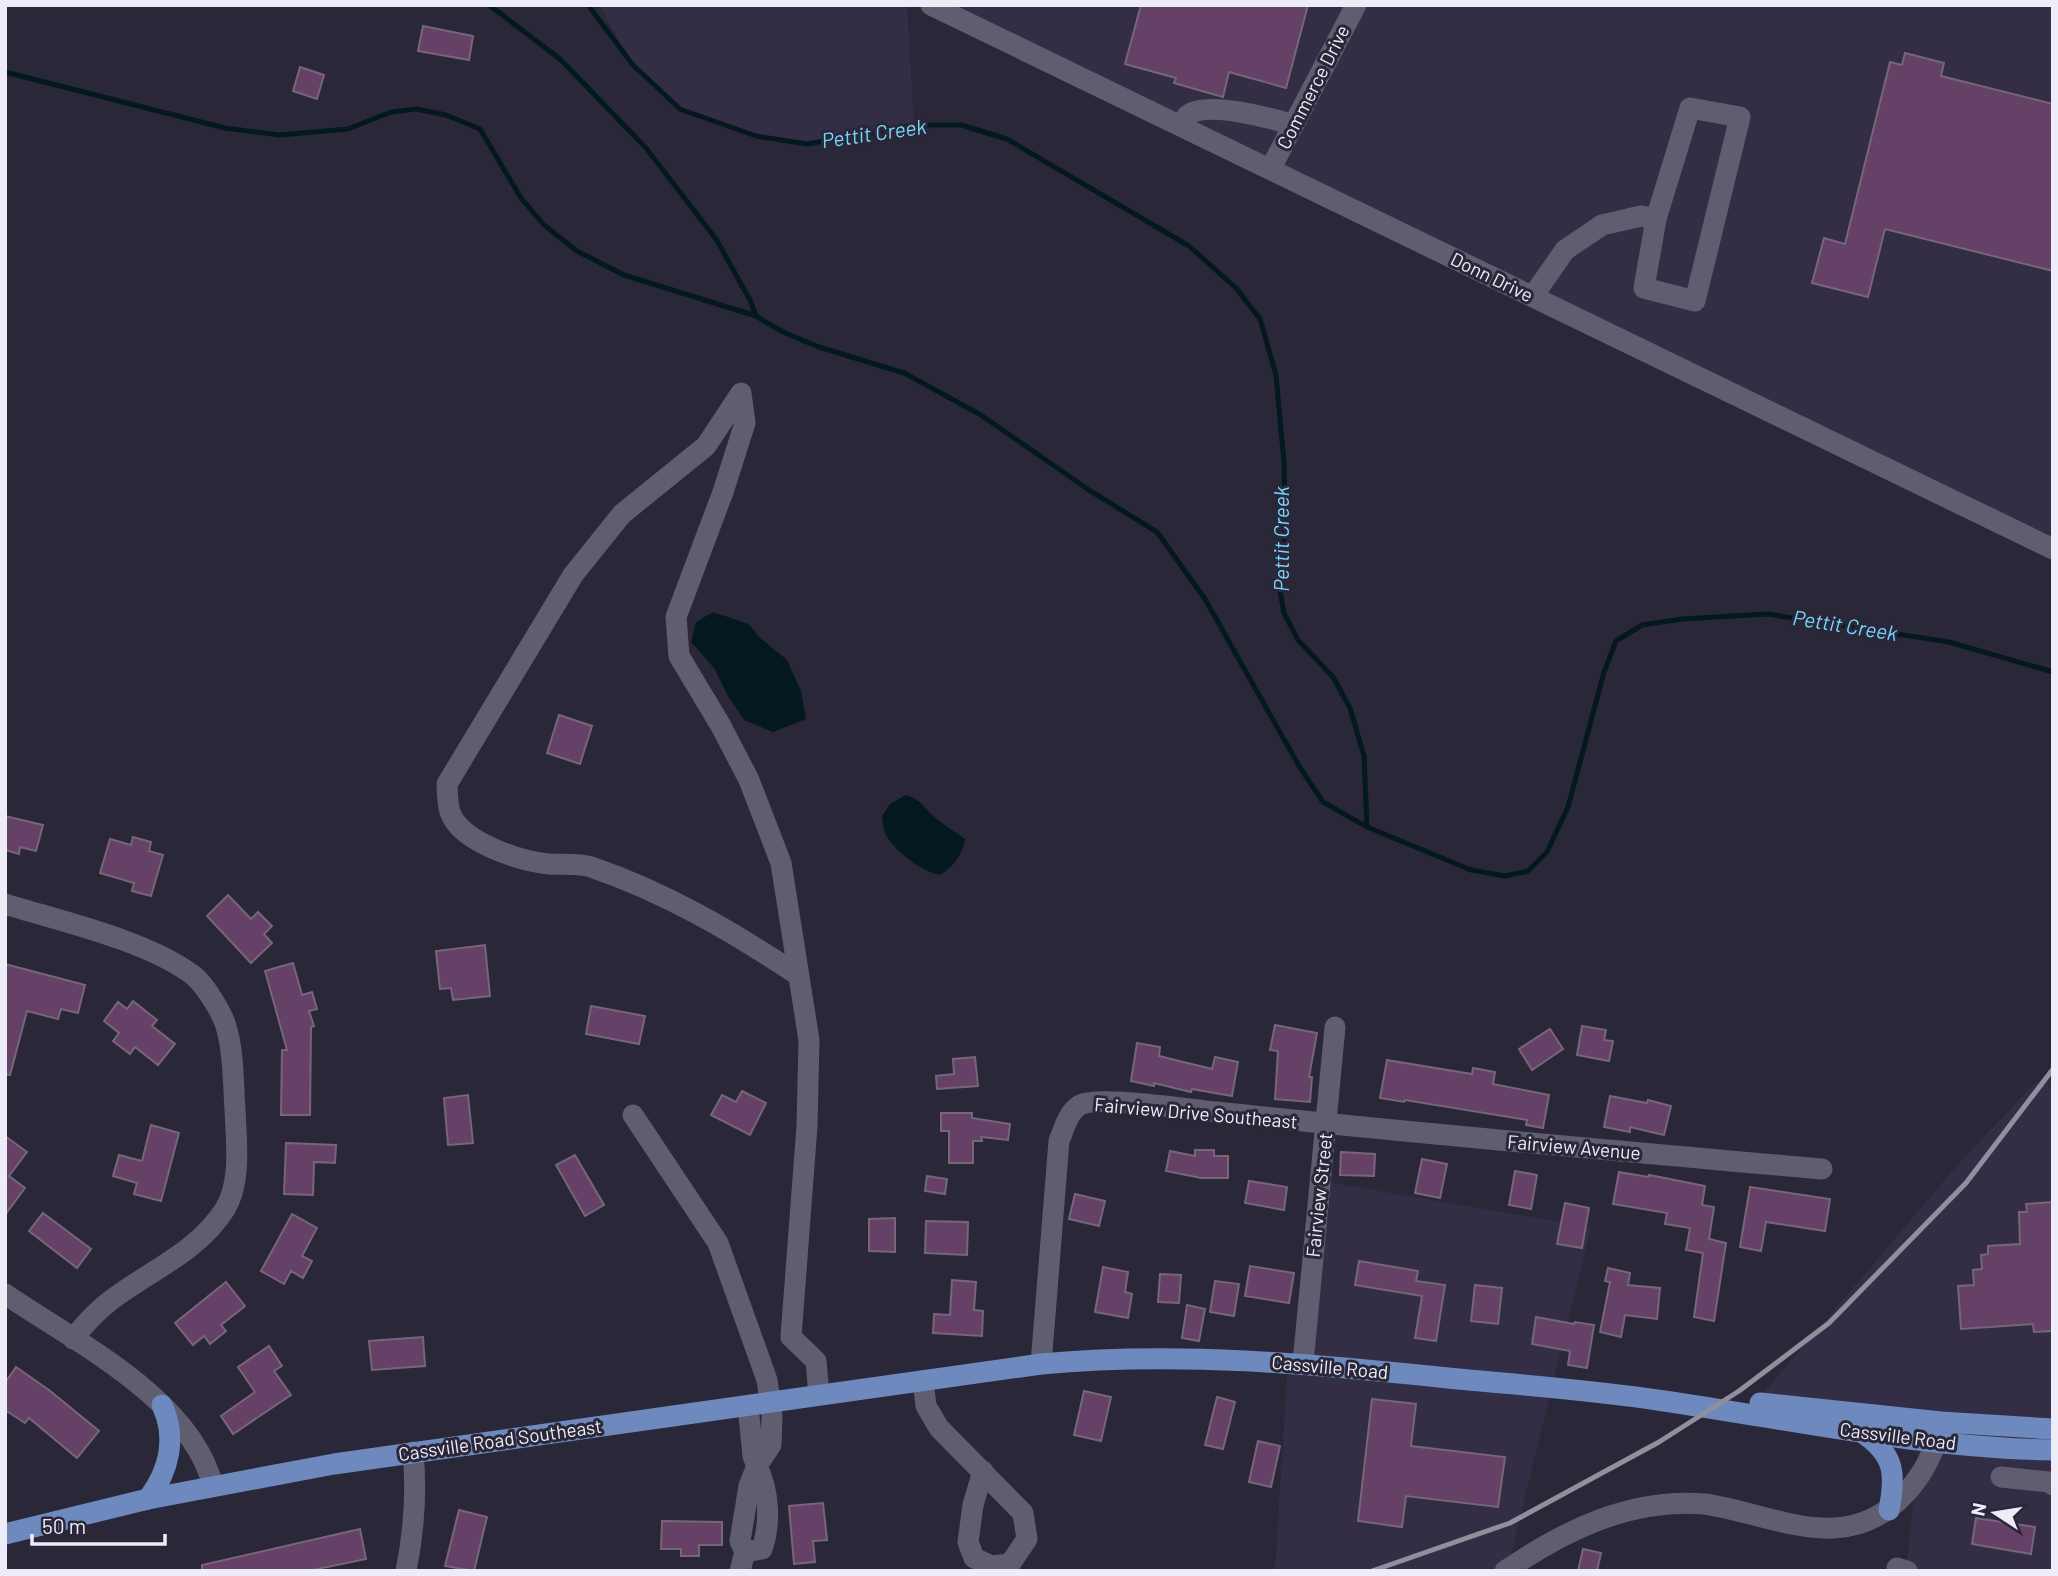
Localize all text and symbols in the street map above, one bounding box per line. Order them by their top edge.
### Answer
street label: Commerce Drive [1271,21,1354,153]
water label: Pettit Creek [820,113,929,152]
street label: Donn Drive [1447,247,1537,306]
water label: Pettit Creek [1268,485,1293,592]
water label: Pettit Creek [1791,604,1900,645]
street label: Fairview Drive Southeast [1093,1092,1299,1133]
street label: Fairview Avenue [1506,1129,1642,1164]
street label: Fairview Street [1301,1131,1336,1258]
street label: Cassville Road [1271,1350,1389,1383]
street label: Cassville Road Southeast [397,1414,603,1465]
street label: Cassville Road [1839,1417,1958,1454]
north arrow [1960,1478,2030,1548]
text: N [1965,1501,1990,1518]
scale bar [32,1502,164,1546]
text: 50 m [42,1513,86,1538]

